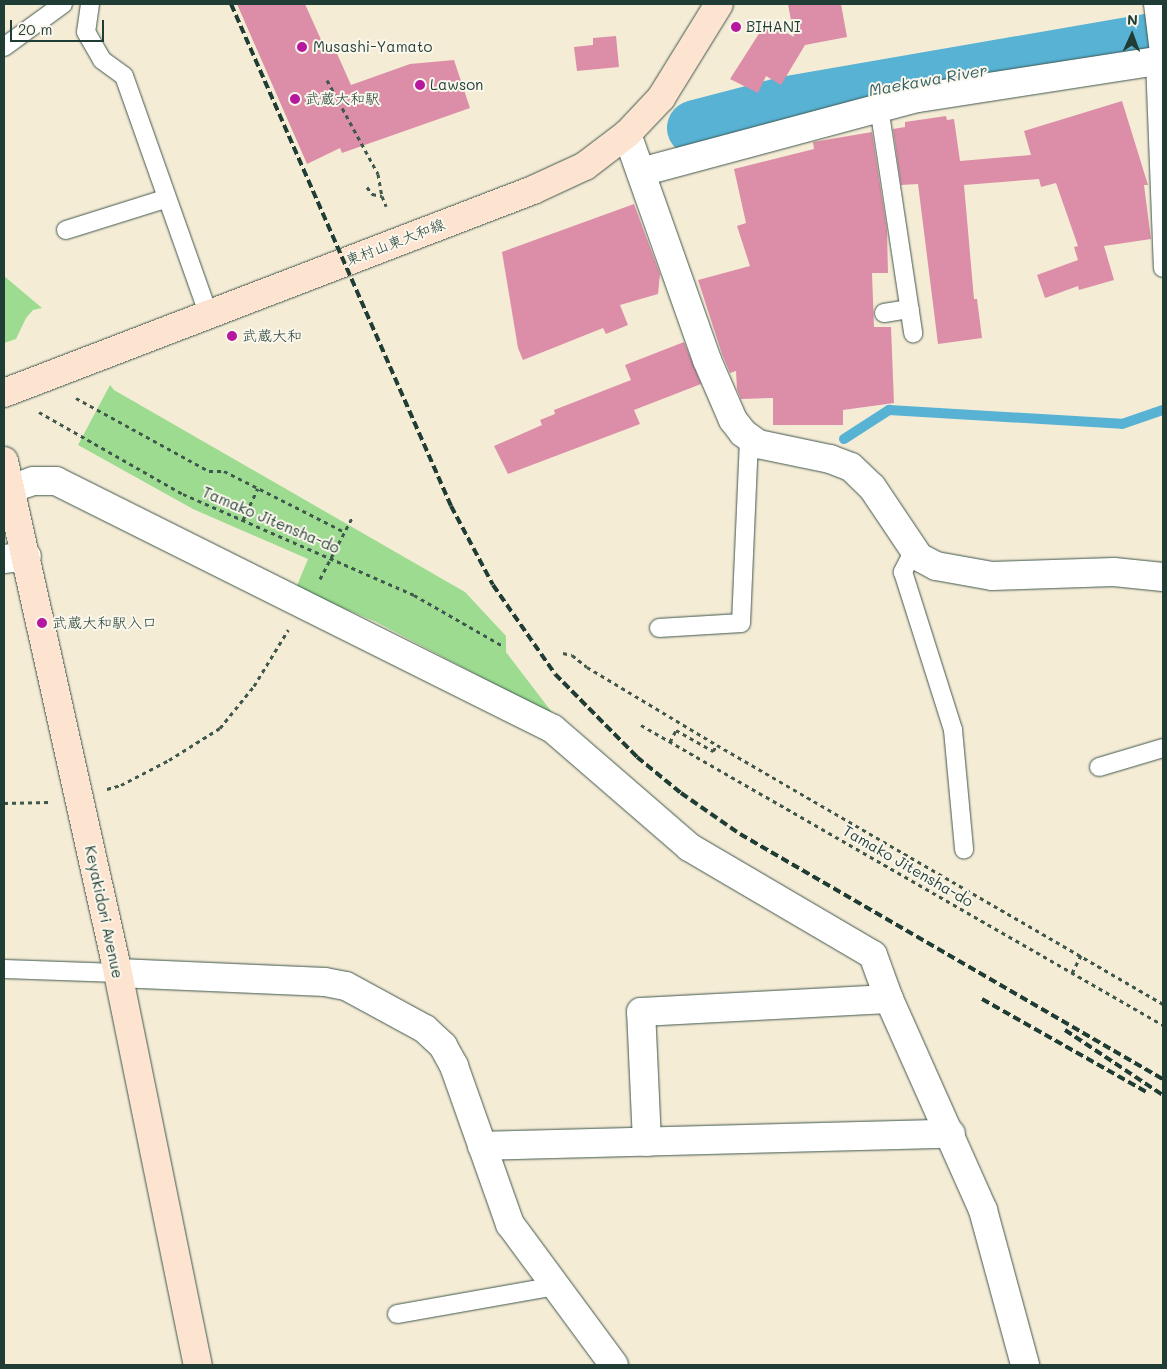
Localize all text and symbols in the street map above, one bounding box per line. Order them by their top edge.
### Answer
scale bar [12,10,106,42]
north arrow [1107,10,1157,60]
text: N [1127,10,1138,29]
place label: BIHANI [746,18,801,36]
text: 20 m [18,19,52,39]
marker: BIHANI [730,21,742,33]
place label: Musashi-Yamato [313,38,432,56]
marker: Musashi-Yamato [295,40,309,54]
water label: Maekawa River [867,60,989,100]
place label: Lawson [430,76,483,94]
marker: Lawson [414,79,426,91]
place label: 武蔵大和駅 [305,90,380,108]
marker: 武蔵大和駅 [289,93,301,105]
street label: 東村山東大和線 [343,215,447,269]
place label: 武蔵大和 [242,327,302,345]
marker: 武蔵大和 [226,330,238,342]
street label: Tamako Jitensha-do [200,483,342,557]
place label: 武蔵大和駅入口 [52,614,157,632]
marker: 武蔵大和駅入口 [36,617,48,629]
street label: Tamako Jitensha-do [840,821,976,911]
street label: Keyakidori Avenue [81,844,127,980]

